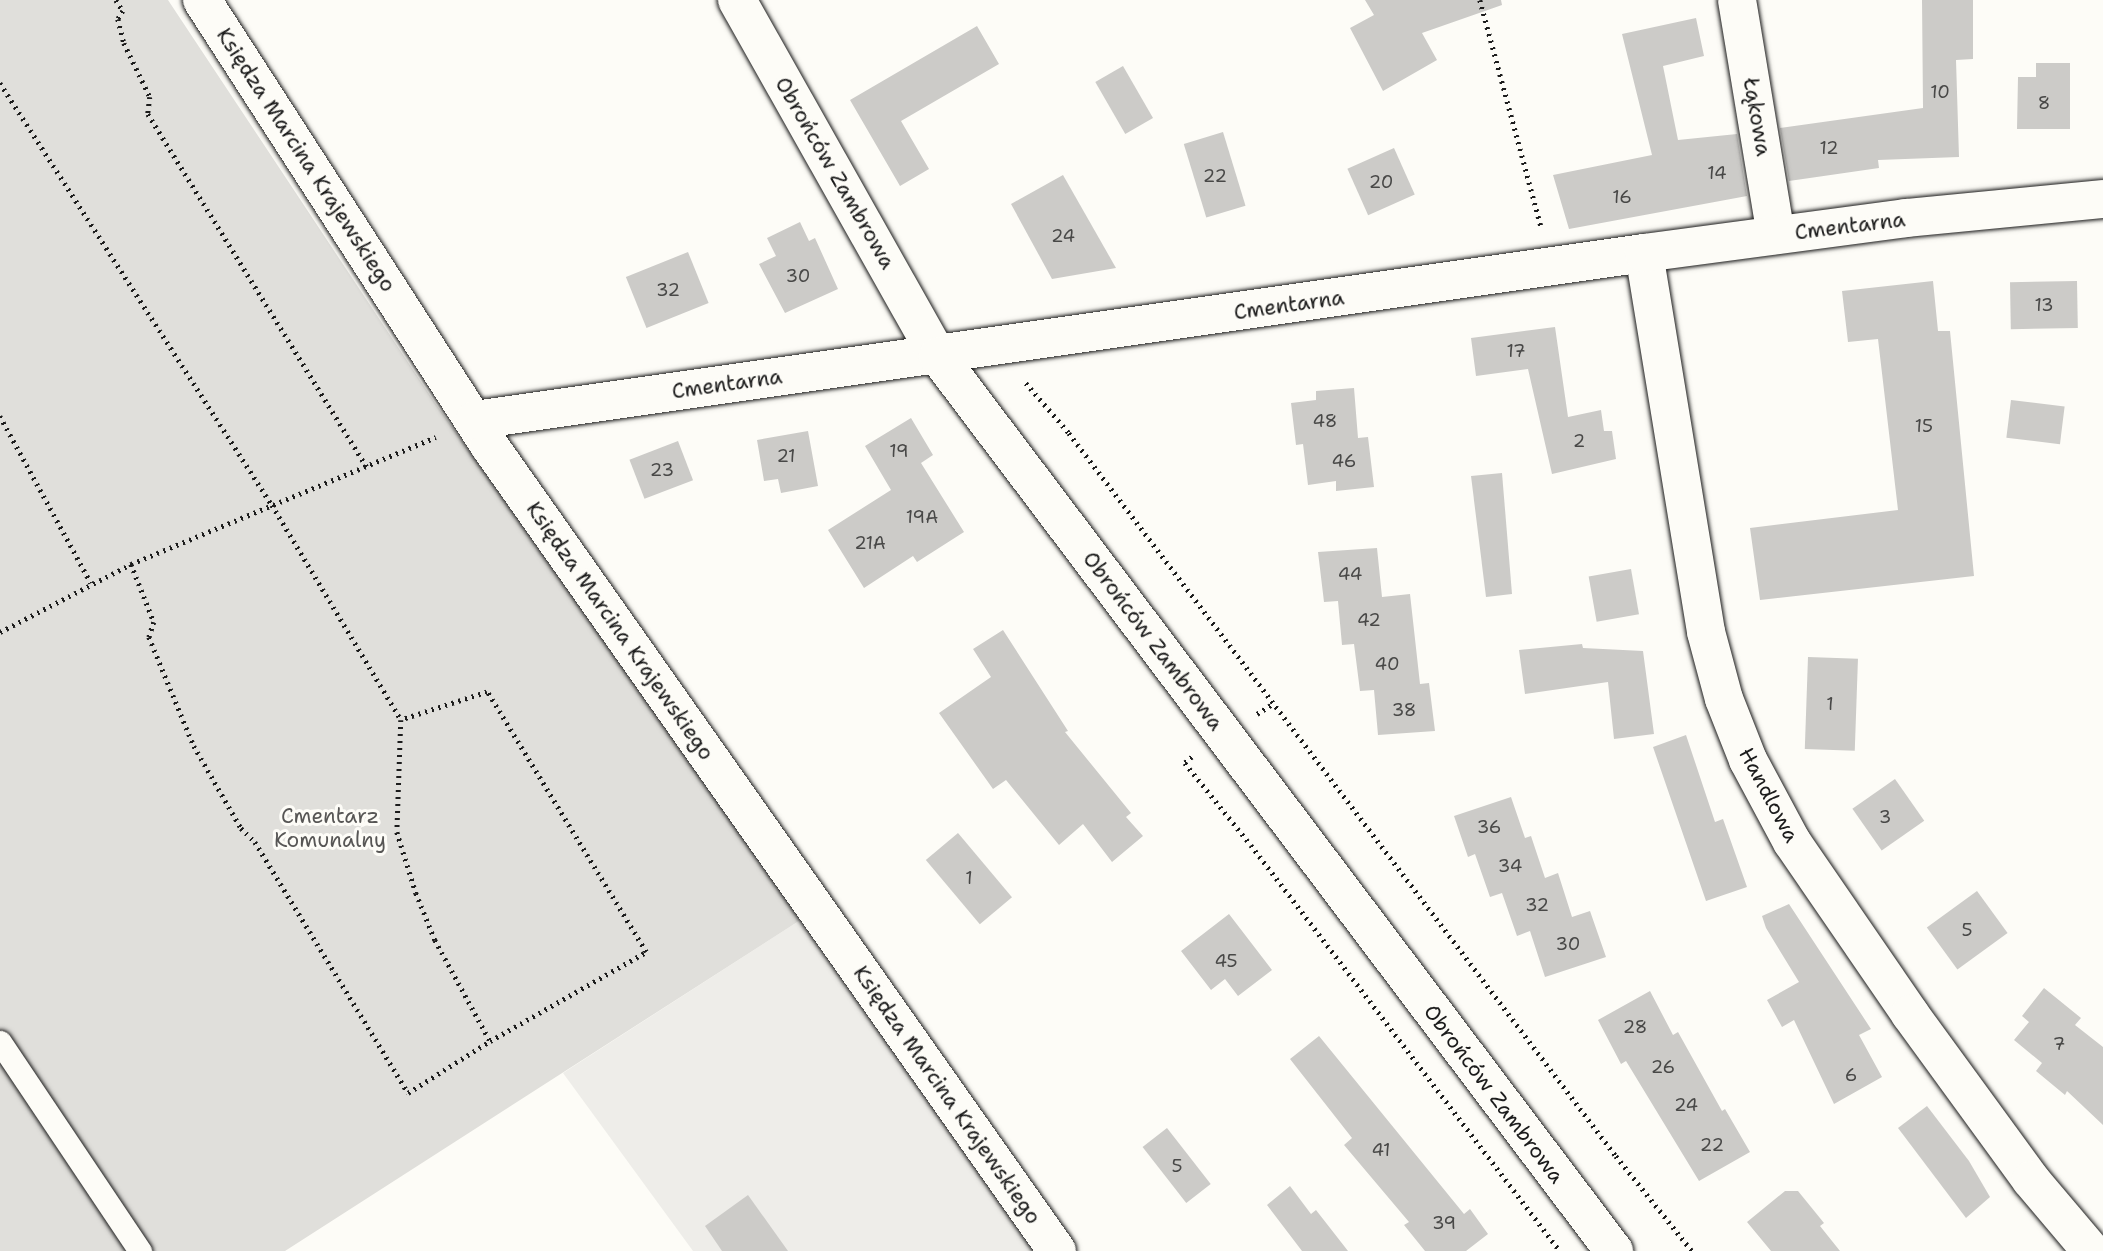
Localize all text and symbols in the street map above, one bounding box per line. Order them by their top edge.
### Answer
street label: Księdza Marcina Krajewskiego [211,23,401,297]
street label: Obrońców Zambrowa [770,73,900,273]
street label: Łąkowa [1738,76,1776,158]
house number: 10 [1930,81,1950,103]
house number: 8 [2038,92,2050,114]
house number: 12 [1819,137,1839,159]
house number: 14 [1707,162,1727,184]
house number: 22 [1203,165,1227,187]
house number: 20 [1369,171,1393,193]
house number: 16 [1612,186,1632,208]
street label: Cmentarna [1793,207,1907,245]
house number: 24 [1051,225,1075,247]
house number: 30 [786,265,810,287]
house number: 32 [656,279,680,301]
street label: Cmentarna [1232,285,1346,325]
house number: 13 [2034,294,2054,316]
house number: 17 [1506,340,1526,362]
street label: Cmentarna [670,364,784,404]
house number: 48 [1313,410,1337,432]
house number: 15 [1915,415,1933,437]
house number: 2 [1573,430,1585,452]
house number: 19 [889,440,909,462]
house number: 21 [776,445,796,467]
house number: 46 [1332,450,1356,472]
house number: 23 [650,459,674,481]
street label: Księdza Marcina Krajewskiego [521,497,719,765]
house number: 19A [906,506,938,528]
house number: 21A [854,532,886,554]
street label: Obrońców Zambrowa [1077,547,1229,735]
house number: 44 [1338,563,1362,585]
house number: 42 [1357,609,1381,631]
house number: 40 [1374,653,1400,675]
house number: 1 [1826,693,1834,715]
house number: 38 [1392,699,1416,721]
street label: Handlowa [1734,743,1804,847]
park label: Cmentarz Komunalny [274,803,386,853]
house number: 3 [1879,806,1891,828]
house number: 36 [1477,816,1501,838]
house number: 34 [1498,855,1522,877]
house number: 1 [965,867,973,889]
house number: 32 [1525,894,1549,916]
house number: 5 [1961,919,1973,941]
house number: 30 [1556,933,1580,955]
house number: 45 [1214,950,1238,972]
street label: Księdza Marcina Krajewskiego [848,961,1046,1229]
street label: Obrońców Zambrowa [1418,1000,1570,1188]
house number: 28 [1623,1016,1647,1038]
house number: 7 [2053,1033,2065,1055]
house number: 26 [1651,1056,1675,1078]
house number: 6 [1845,1064,1857,1086]
house number: 24 [1674,1094,1698,1116]
house number: 22 [1700,1134,1724,1156]
house number: 41 [1371,1139,1391,1161]
house number: 5 [1171,1155,1183,1177]
house number: 39 [1432,1212,1456,1234]

